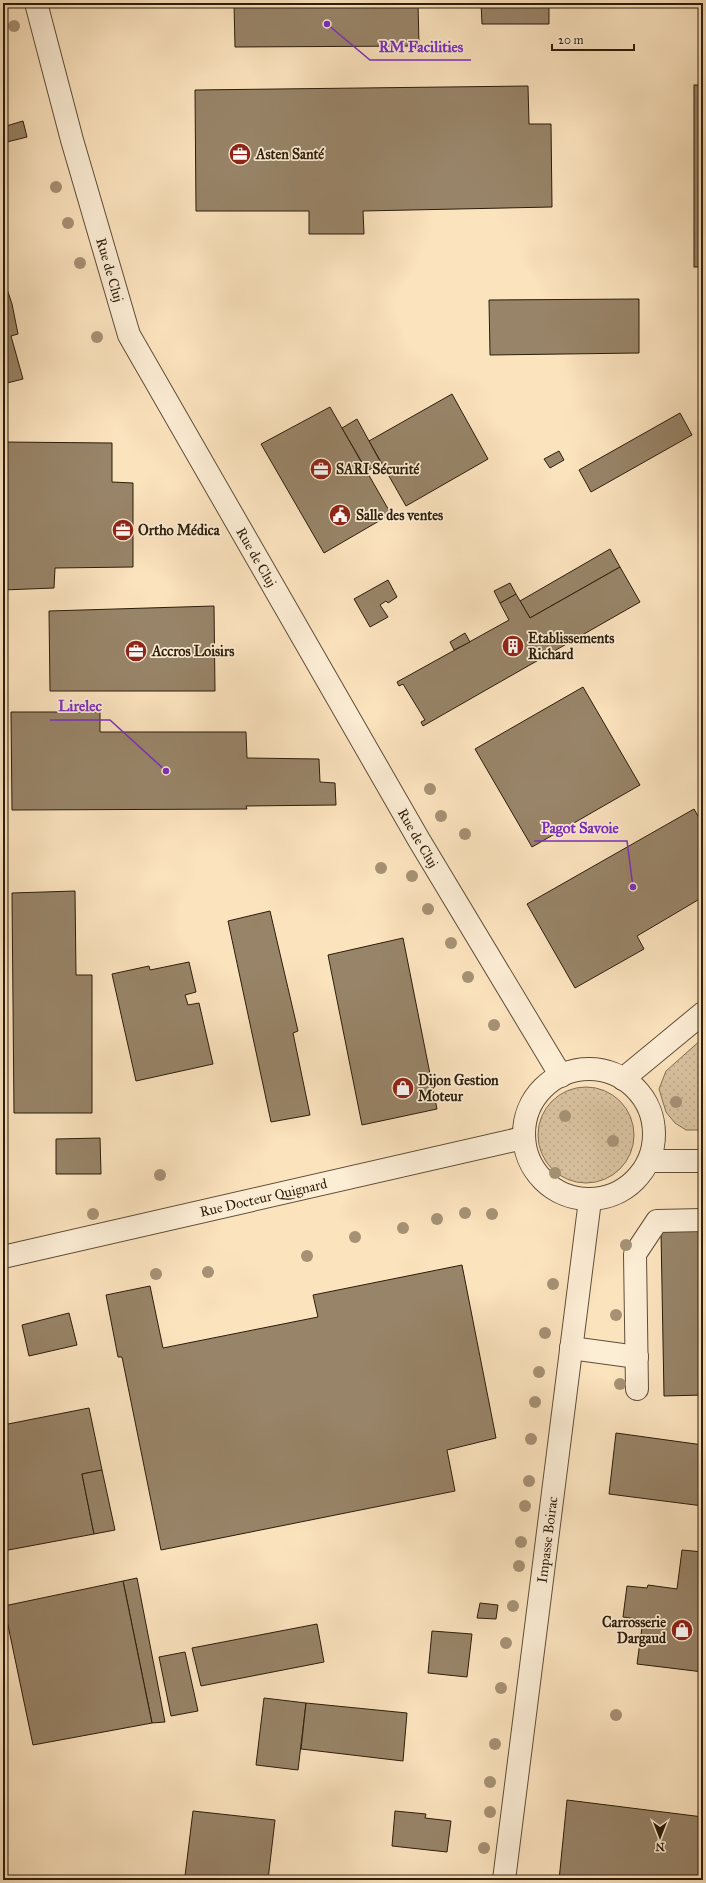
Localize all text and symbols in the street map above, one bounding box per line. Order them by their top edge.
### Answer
scale bar [552,26,634,52]
callout: RM Facilities [370,33,471,60]
text: 20 m [558,33,584,47]
text: RM Facilities [379,38,464,56]
office icon: Asten Santé [227,141,253,167]
place label: Asten Santé [255,146,325,163]
street label: Rue de Cluj [92,236,127,304]
office icon: SARI Sécurité [308,456,334,482]
place label: SARI Sécurité [336,461,421,478]
public building icon: Salle des ventes [327,502,353,528]
place label: Salle des ventes [356,507,443,524]
office icon: Ortho Médica [110,517,136,543]
place label: Ortho Médica [138,522,221,539]
street label: Rue de Cluj [232,525,280,590]
place label: Etablissements Richard [528,630,614,663]
building icon: Etablissements Richard [500,633,526,659]
office icon: Accros Loisirs [123,638,149,664]
place label: Accros Loisirs [151,643,234,660]
callout: Lirelec [50,693,110,720]
text: Lirelec [58,697,102,715]
street label: Rue de Cluj [394,805,442,871]
callout: Pagot Savoie [534,814,627,841]
text: Pagot Savoie [541,819,620,838]
place label: Dijon Gestion Moteur [418,1072,499,1105]
shop icon: Dijon Gestion Moteur [390,1075,416,1101]
street label: Rue Docteur Quignard [198,1175,329,1221]
street label: Impasse Boirac [534,1495,561,1584]
place label: Carrosserie Dargaud [602,1614,667,1648]
shop icon: Carrosserie Dargaud [669,1617,695,1643]
north arrow [640,1817,680,1857]
text: N [655,1840,665,1853]

